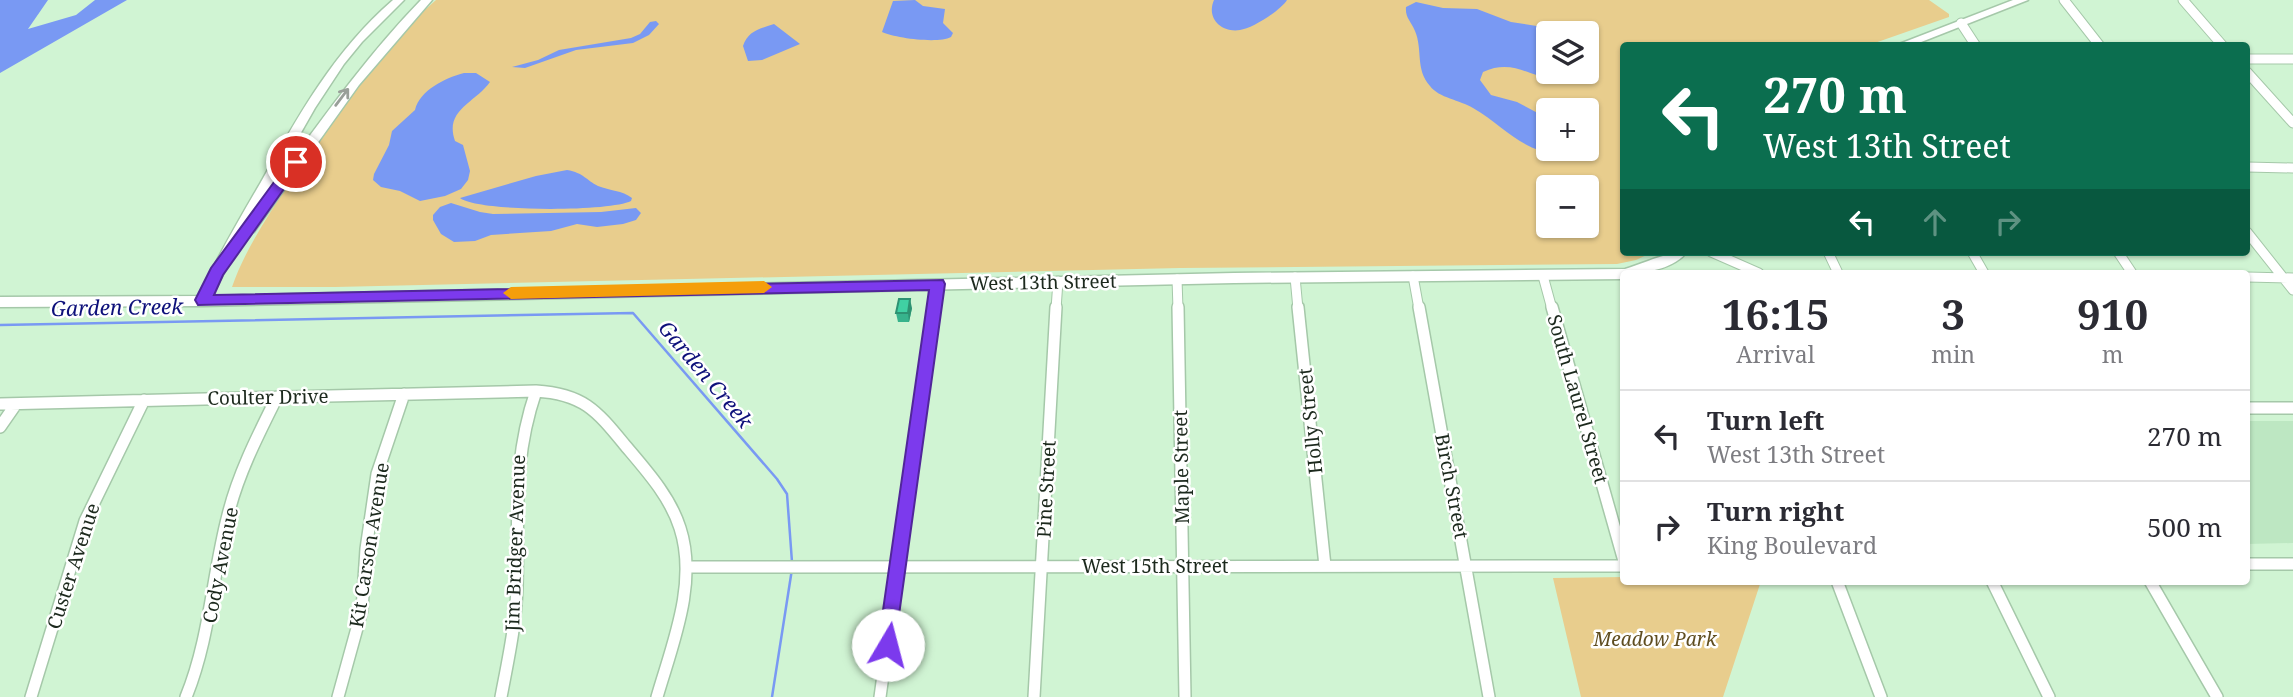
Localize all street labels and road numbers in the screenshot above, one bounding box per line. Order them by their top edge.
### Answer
street label: West 13th Street [969,268,1117,296]
street label: South Laurel Street [1541,312,1615,487]
street label: Holly Street [1291,366,1328,475]
street label: Coulter Drive [207,383,329,411]
street label: Maple Street [1167,409,1195,524]
street label: Birch Street [1429,431,1475,541]
street label: Pine Street [1030,439,1062,539]
street label: Jim Bridger Avenue [499,454,531,633]
street label: Kit Carson Avenue [343,461,395,629]
street label: Custer Avenue [40,500,106,632]
street label: Cody Avenue [196,505,244,625]
street label: West 15th Street [1081,553,1229,579]

